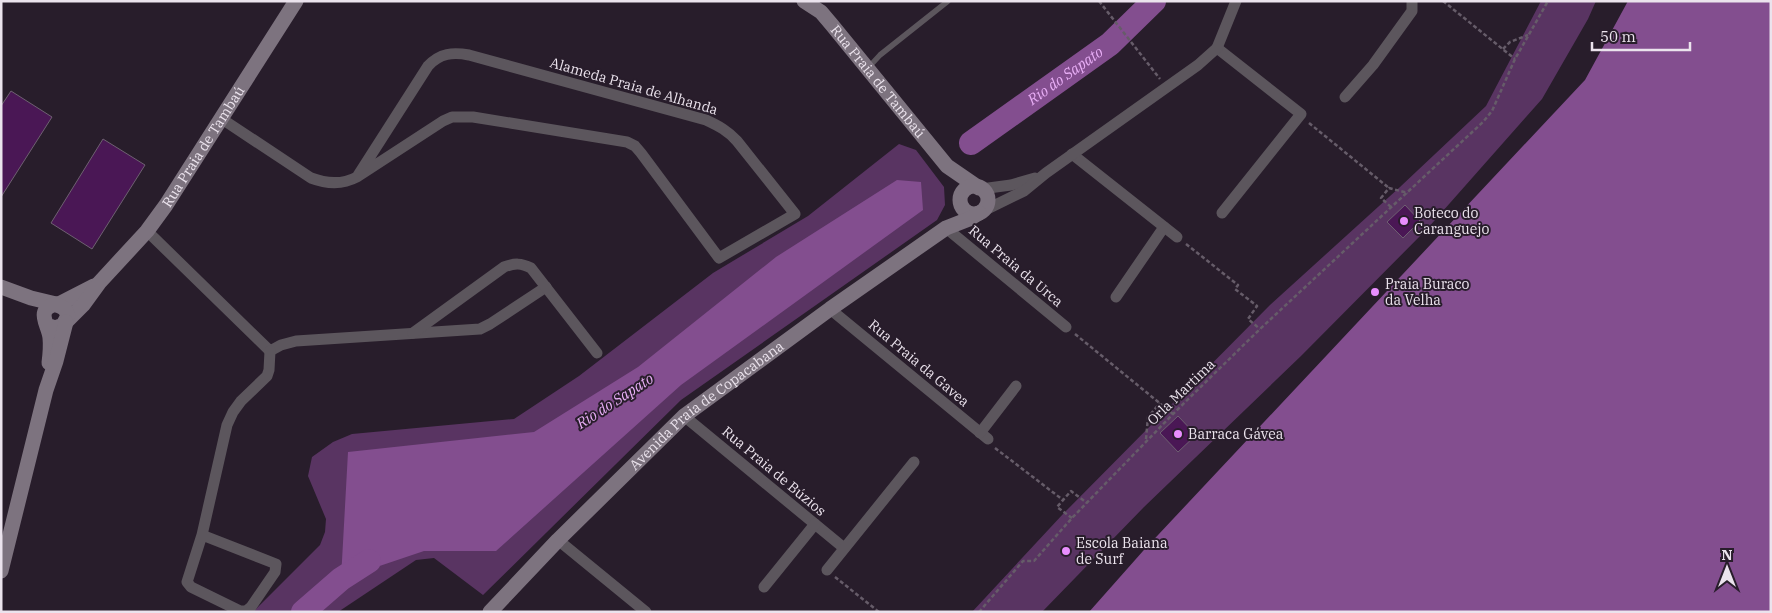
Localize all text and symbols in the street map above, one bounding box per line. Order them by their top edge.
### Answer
scale bar [1592,20,1690,52]
street label: Rua Praia de Tambaú [827,21,930,142]
text: 50 m [1600,27,1636,46]
water label: Rio do Sapato [1023,42,1107,109]
street label: Alameda Praia de Alhanda [548,53,720,119]
street label: Rua Praia de Tambaú [158,82,249,211]
place label: Boteco do Caranguejo [1414,204,1489,238]
marker: Boteco do Caranguejo [1398,215,1410,227]
street label: Rua Praia da Urca [965,221,1067,311]
place label: Praia Buraco da Velha [1385,275,1470,309]
marker: Praia Buraco da Velha [1369,286,1381,298]
street label: Rua Praia da Gavea [865,315,973,411]
street label: Avenida Praia de Copacabana [626,337,788,474]
street label: Orla Martima [1143,355,1219,429]
water label: Rio do Sapato [572,369,657,433]
street label: Rua Praia de Búzios [718,422,830,520]
place label: Barraca Gávea [1188,425,1284,443]
marker: Barraca Gávea [1172,428,1184,440]
place label: Escola Baiana de Surf [1076,534,1168,568]
north arrow [1702,543,1752,593]
marker: Escola Baiana de Surf [1060,545,1072,557]
text: N [1721,546,1733,564]

